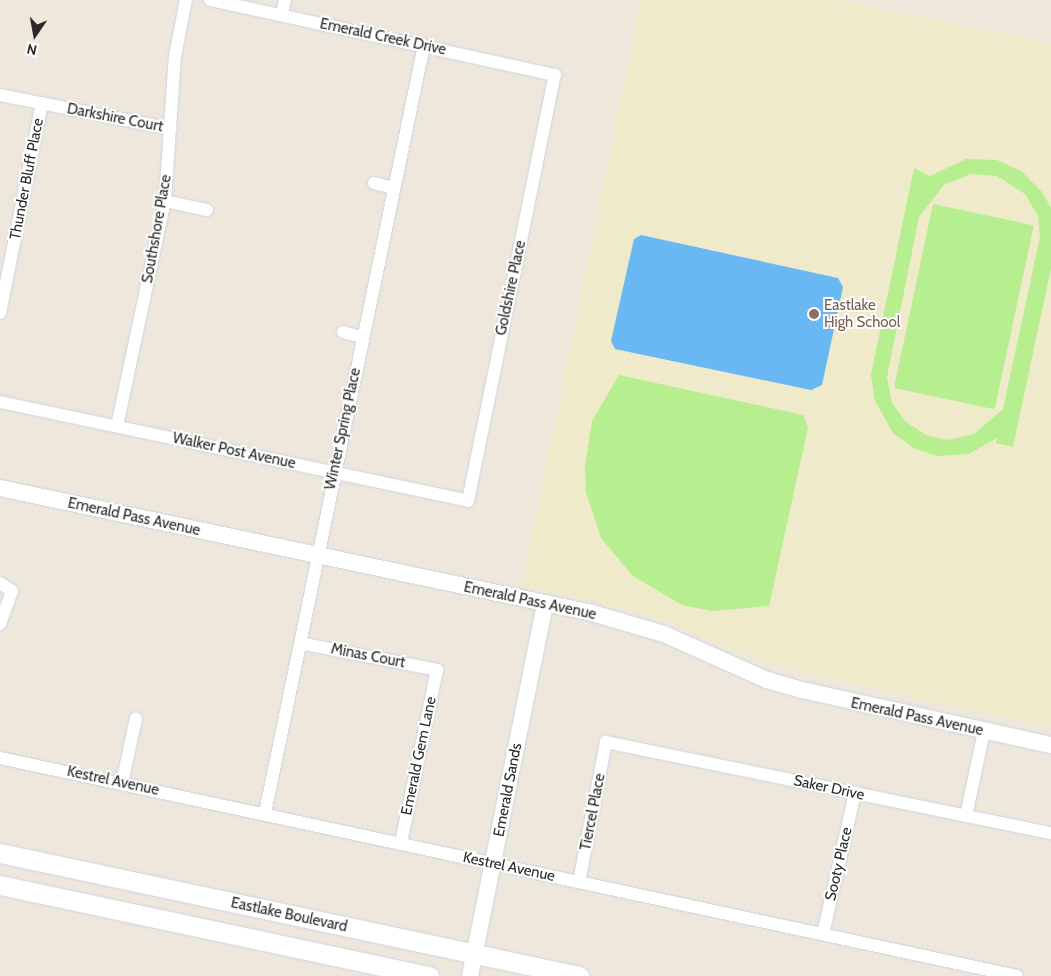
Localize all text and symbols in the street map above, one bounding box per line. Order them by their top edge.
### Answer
north arrow [10,10,60,60]
street label: Emerald Creek Drive [318,15,448,59]
text: N [25,40,39,60]
street label: Darkshire Court [65,100,165,136]
street label: Thunder Bluff Place [6,117,48,241]
street label: Southshore Place [139,173,175,285]
street label: Goldshire Place [492,239,530,337]
place label: Eastlake High School [824,296,900,331]
marker: Eastlake High School [808,308,820,320]
street label: Winter Spring Place [321,366,365,492]
street label: Walker Post Avenue [171,429,297,473]
street label: Emerald Pass Avenue [66,494,202,540]
street label: Emerald Pass Avenue [462,578,598,624]
street label: Minas Court [329,640,407,672]
street label: Emerald Pass Avenue [849,694,985,740]
street label: Emerald Gem Lane [398,695,440,817]
street label: Emerald Sands [490,742,526,838]
street label: Kestrel Avenue [65,762,161,800]
street label: Tiercel Place [577,772,609,852]
street label: Saker Drive [792,772,866,804]
street label: Sooty Place [822,826,856,902]
street label: Kestrel Avenue [461,848,557,886]
street label: Eastlake Boulevard [229,894,349,936]

